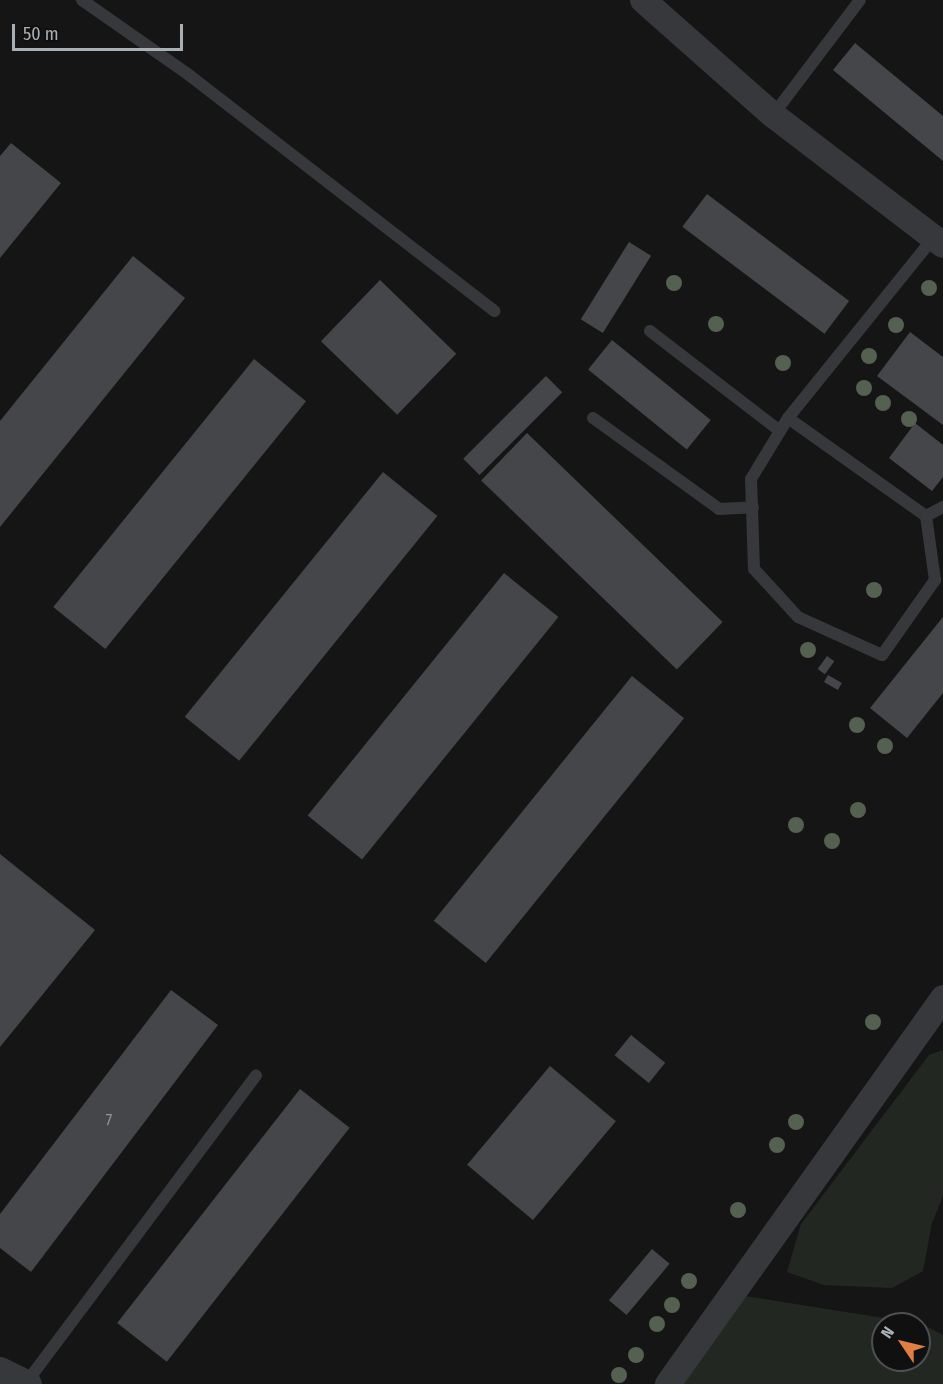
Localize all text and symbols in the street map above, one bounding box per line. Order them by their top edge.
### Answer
scale bar [15,12,186,50]
text: 50 m [23,23,59,45]
house number: 7 [106,1110,112,1130]
north arrow [871,1312,931,1372]
text: N [877,1323,898,1342]

